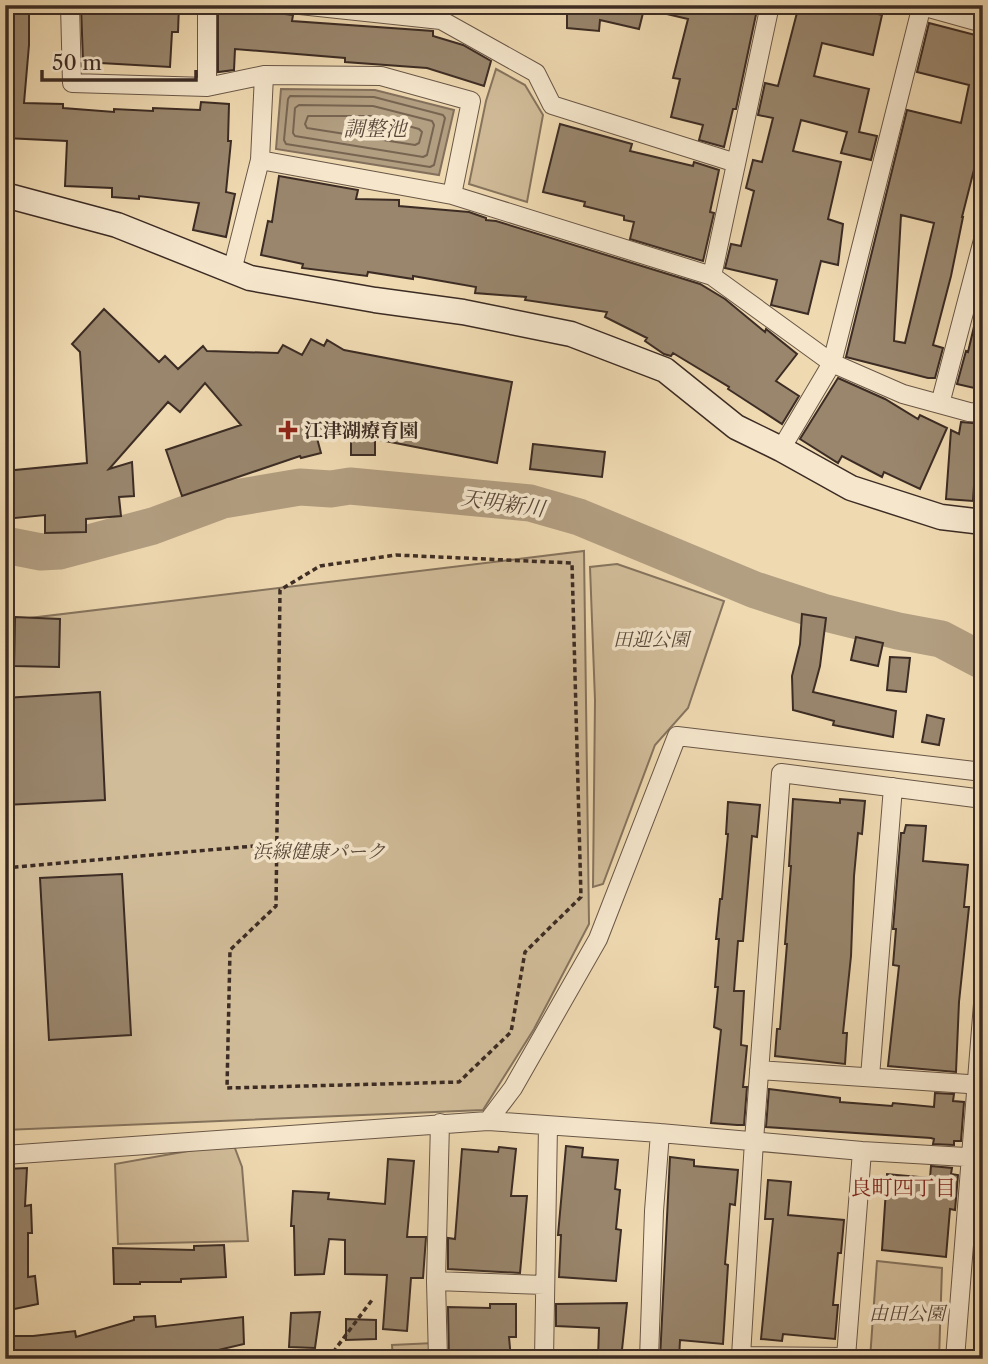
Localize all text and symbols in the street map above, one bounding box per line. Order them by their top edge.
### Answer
scale bar [42,38,196,82]
text: 50 m [52,50,102,75]
water label: 調整池 [344,116,408,141]
place label: 江津湖療育園 [304,419,418,442]
marker: 江津湖療育園 [278,420,298,440]
water label: 天明新川 [460,485,548,522]
park label: 田迎公園 [613,628,692,651]
park label: 浜線健康パーク [252,840,386,863]
district label: 良町四丁目 [851,1175,956,1200]
park label: 由田公園 [869,1302,948,1325]

